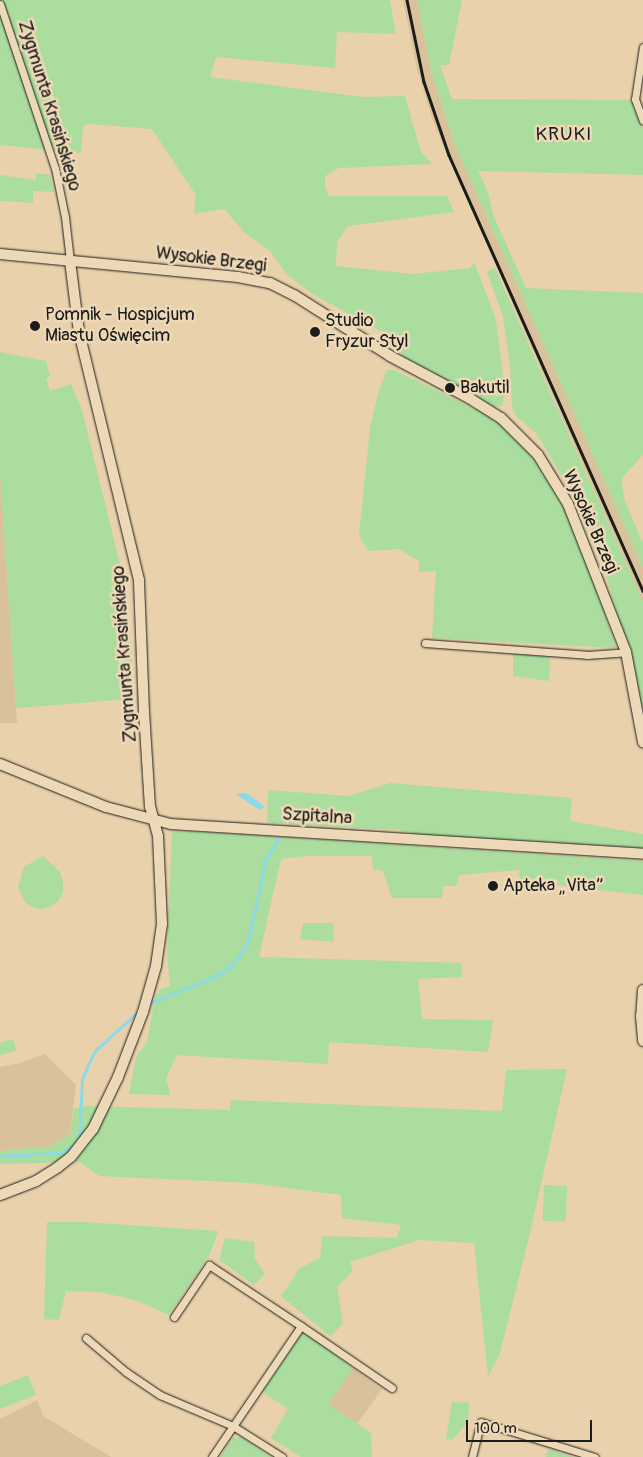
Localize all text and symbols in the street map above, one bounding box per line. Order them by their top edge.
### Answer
street label: Zygmunta Krasińskiego [13,18,85,194]
district label: KRUKI [535,124,593,146]
street label: Wysokie Brzegi [154,242,268,278]
place label: Pomnik - Hospicjum Miastu Oświęcim [45,305,195,348]
place label: Studio Fryzur Styl [325,311,408,354]
marker: Pomnik - Hospicjum Miastu Oświęcim [29,320,41,332]
marker: Studio Fryzur Styl [309,326,321,338]
place label: Bakutil [460,377,510,399]
marker: Bakutil [444,382,456,394]
street label: Wysokie Brzegi [557,467,623,577]
street label: Zygmunta Krasińskiego [108,565,142,743]
street label: Szpitalna [281,804,353,830]
place label: Apteka „Vita” [503,875,603,897]
marker: Apteka „Vita” [487,880,499,892]
scale bar [468,1410,594,1442]
text: 100 m [474,1419,517,1438]

